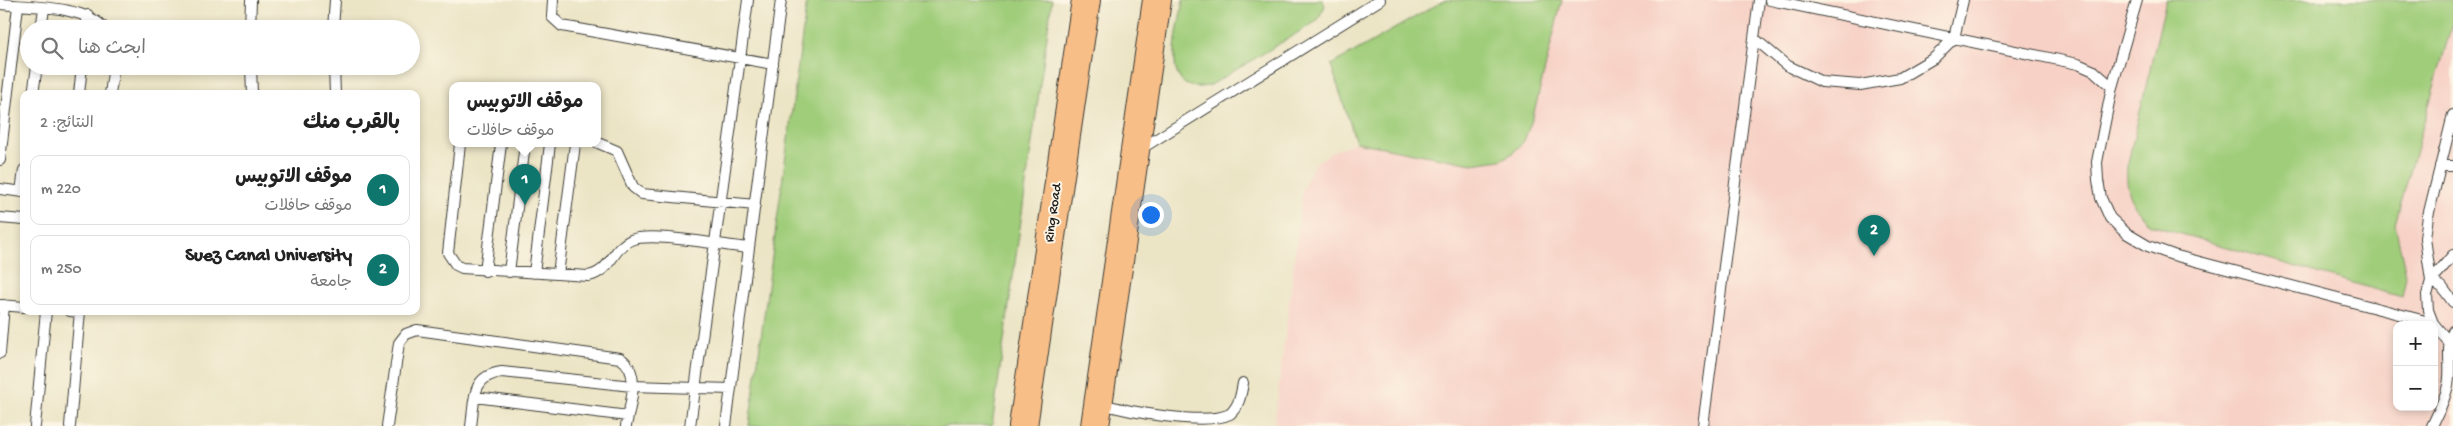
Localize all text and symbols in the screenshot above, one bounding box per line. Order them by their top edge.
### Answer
search box [20,20,420,75]
icon: search [38,34,66,62]
text: ابحث هنا [78,38,146,61]
popup [449,82,601,147]
text: موقف الاتوبيس [467,92,583,115]
text: بالقرب منك [303,112,400,137]
text: النتائج: 2 [40,115,94,134]
text: موقف حافلات [467,123,554,142]
pin: 1 [509,164,541,205]
text: موقف الاتوبيس [235,167,352,190]
text: 220 m [41,181,81,200]
text: 1 [380,181,386,200]
street label: Ring Road [1041,181,1067,243]
text: موقف حافلات [264,198,352,217]
your location [1138,202,1164,228]
pin: 2 [1858,215,1890,256]
text: Suez Canal University [185,245,352,268]
text: 250 m [41,261,82,280]
text: 2 [379,261,387,280]
text: جامعة [310,274,352,293]
map controls [2393,321,2438,411]
button: + [2393,321,2438,366]
button: − [2393,366,2438,411]

